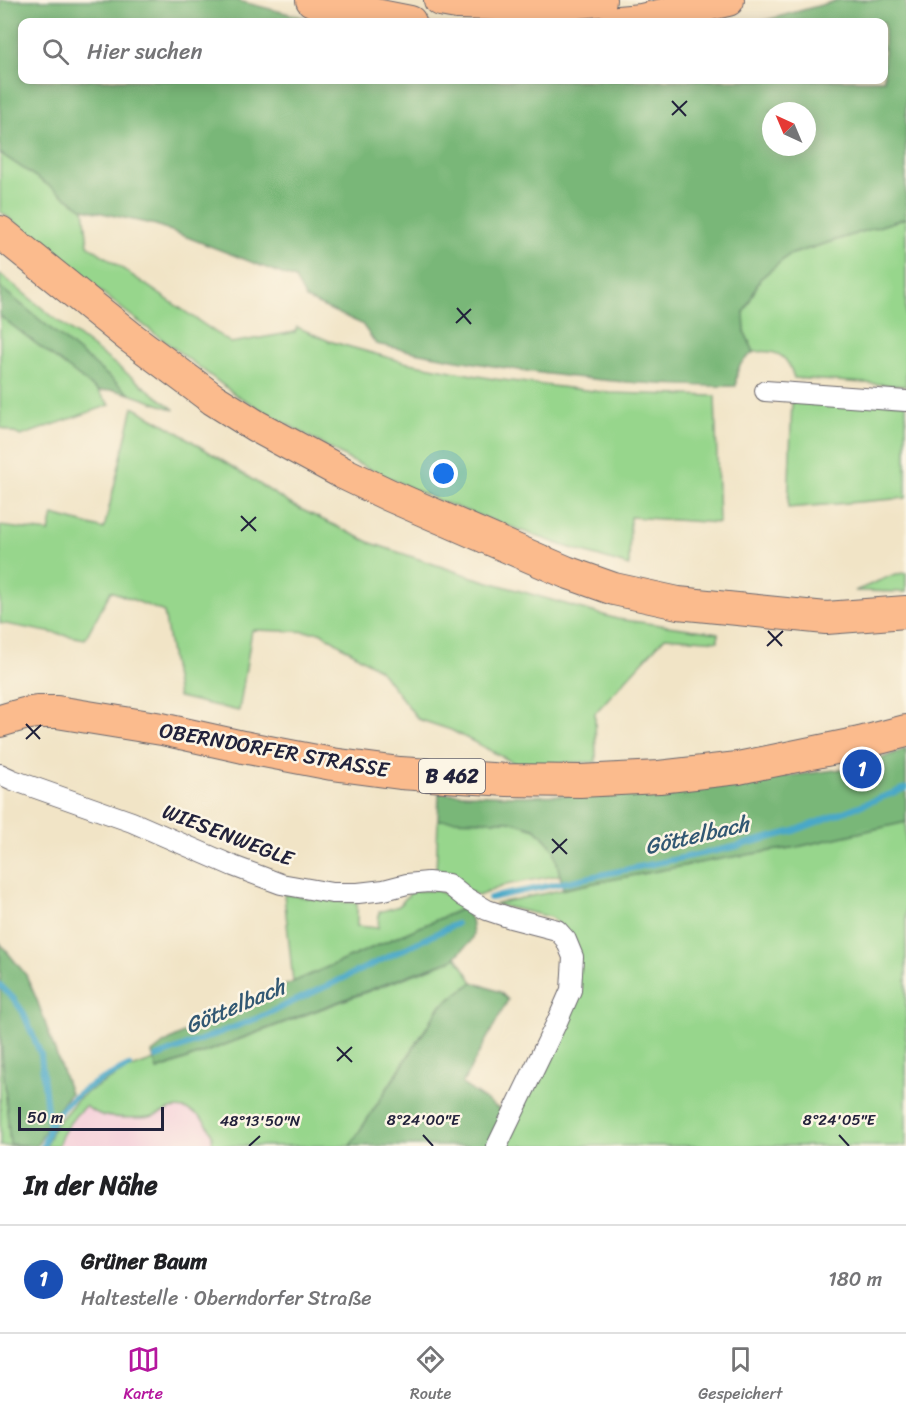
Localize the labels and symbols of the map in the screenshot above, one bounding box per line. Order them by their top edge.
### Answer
north arrow [762,102,816,156]
your location [429,459,458,488]
street label: OBERNDORFER STRASSE [156,711,393,789]
pin: 1 [842,746,882,792]
road number: B 462 [419,759,485,793]
street label: WIESENWEGLE [157,793,301,878]
water label: Göttelbach [641,804,755,866]
water label: Göttelbach [179,966,294,1045]
scale bar [18,1104,164,1132]
text: 8°24'00"E [387,1107,461,1133]
text: 8°24'05"E [803,1107,877,1133]
text: 48°13'50"N [220,1108,301,1134]

